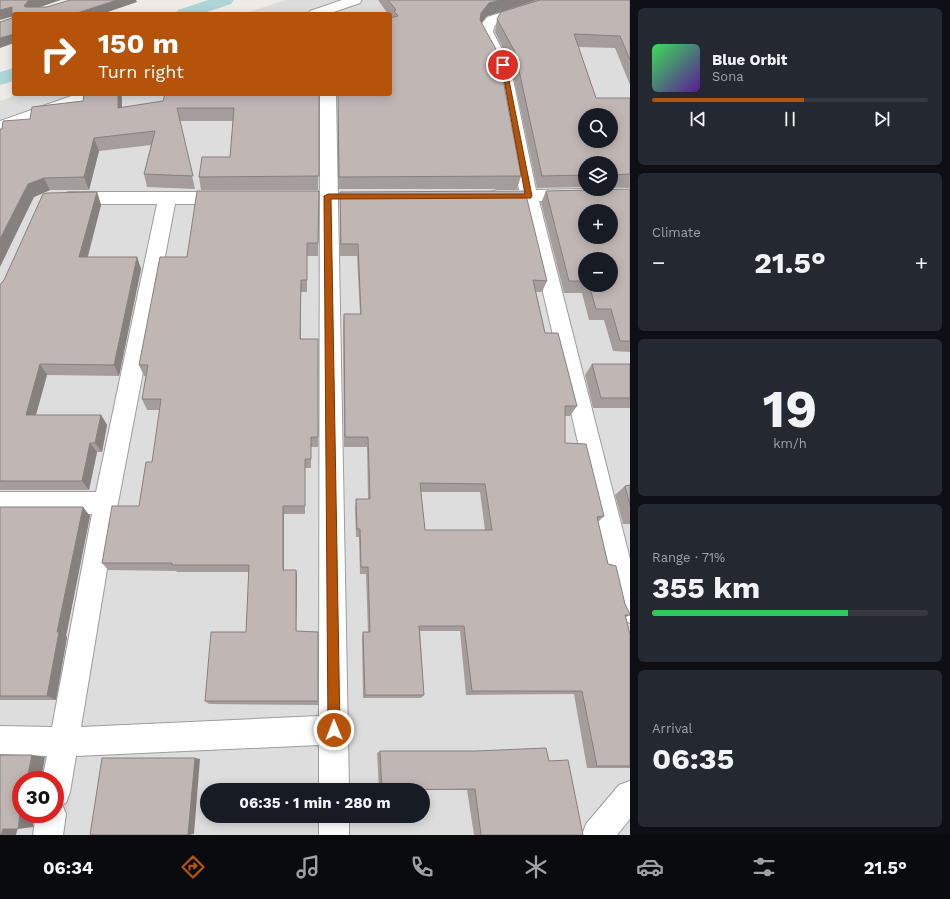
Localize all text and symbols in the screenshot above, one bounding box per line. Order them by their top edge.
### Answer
text: 150 m [98,27,179,60]
icon: right [32,28,84,80]
pin [486,48,520,82]
text: Blue Orbit [712,51,787,69]
icon: arrive [492,54,514,76]
text: Turn right [98,61,184,82]
text: Sona [712,69,744,84]
map controls [578,108,618,292]
button: search [578,108,618,148]
icon: previous [687,108,709,130]
icon: pause [779,108,801,130]
icon: next [871,108,893,130]
button: layers [578,156,618,196]
button: + [578,204,618,244]
text: Climate [652,225,701,240]
text: 21.5° [754,245,826,280]
text: − [652,250,665,275]
text: + [915,250,928,275]
button: − [578,252,618,292]
text: 19 [763,379,817,440]
text: km/h [773,436,807,451]
text: Range · 71% [652,550,725,565]
text: 355 km [652,570,760,605]
position arrow [313,709,355,751]
text: Arrival [652,721,693,736]
text: 06:35 [652,741,734,776]
speed limit sign: 30 [12,771,64,823]
text: 06:35 · 1 min · 280 m [239,794,391,812]
icon: directions [179,853,207,881]
icon: music [294,853,322,881]
icon: phone [408,853,436,881]
icon: climate [522,853,550,881]
icon: car [636,853,664,881]
icon: filters [750,853,778,881]
text: 06:34 [43,857,93,878]
text: 21.5° [864,857,907,878]

